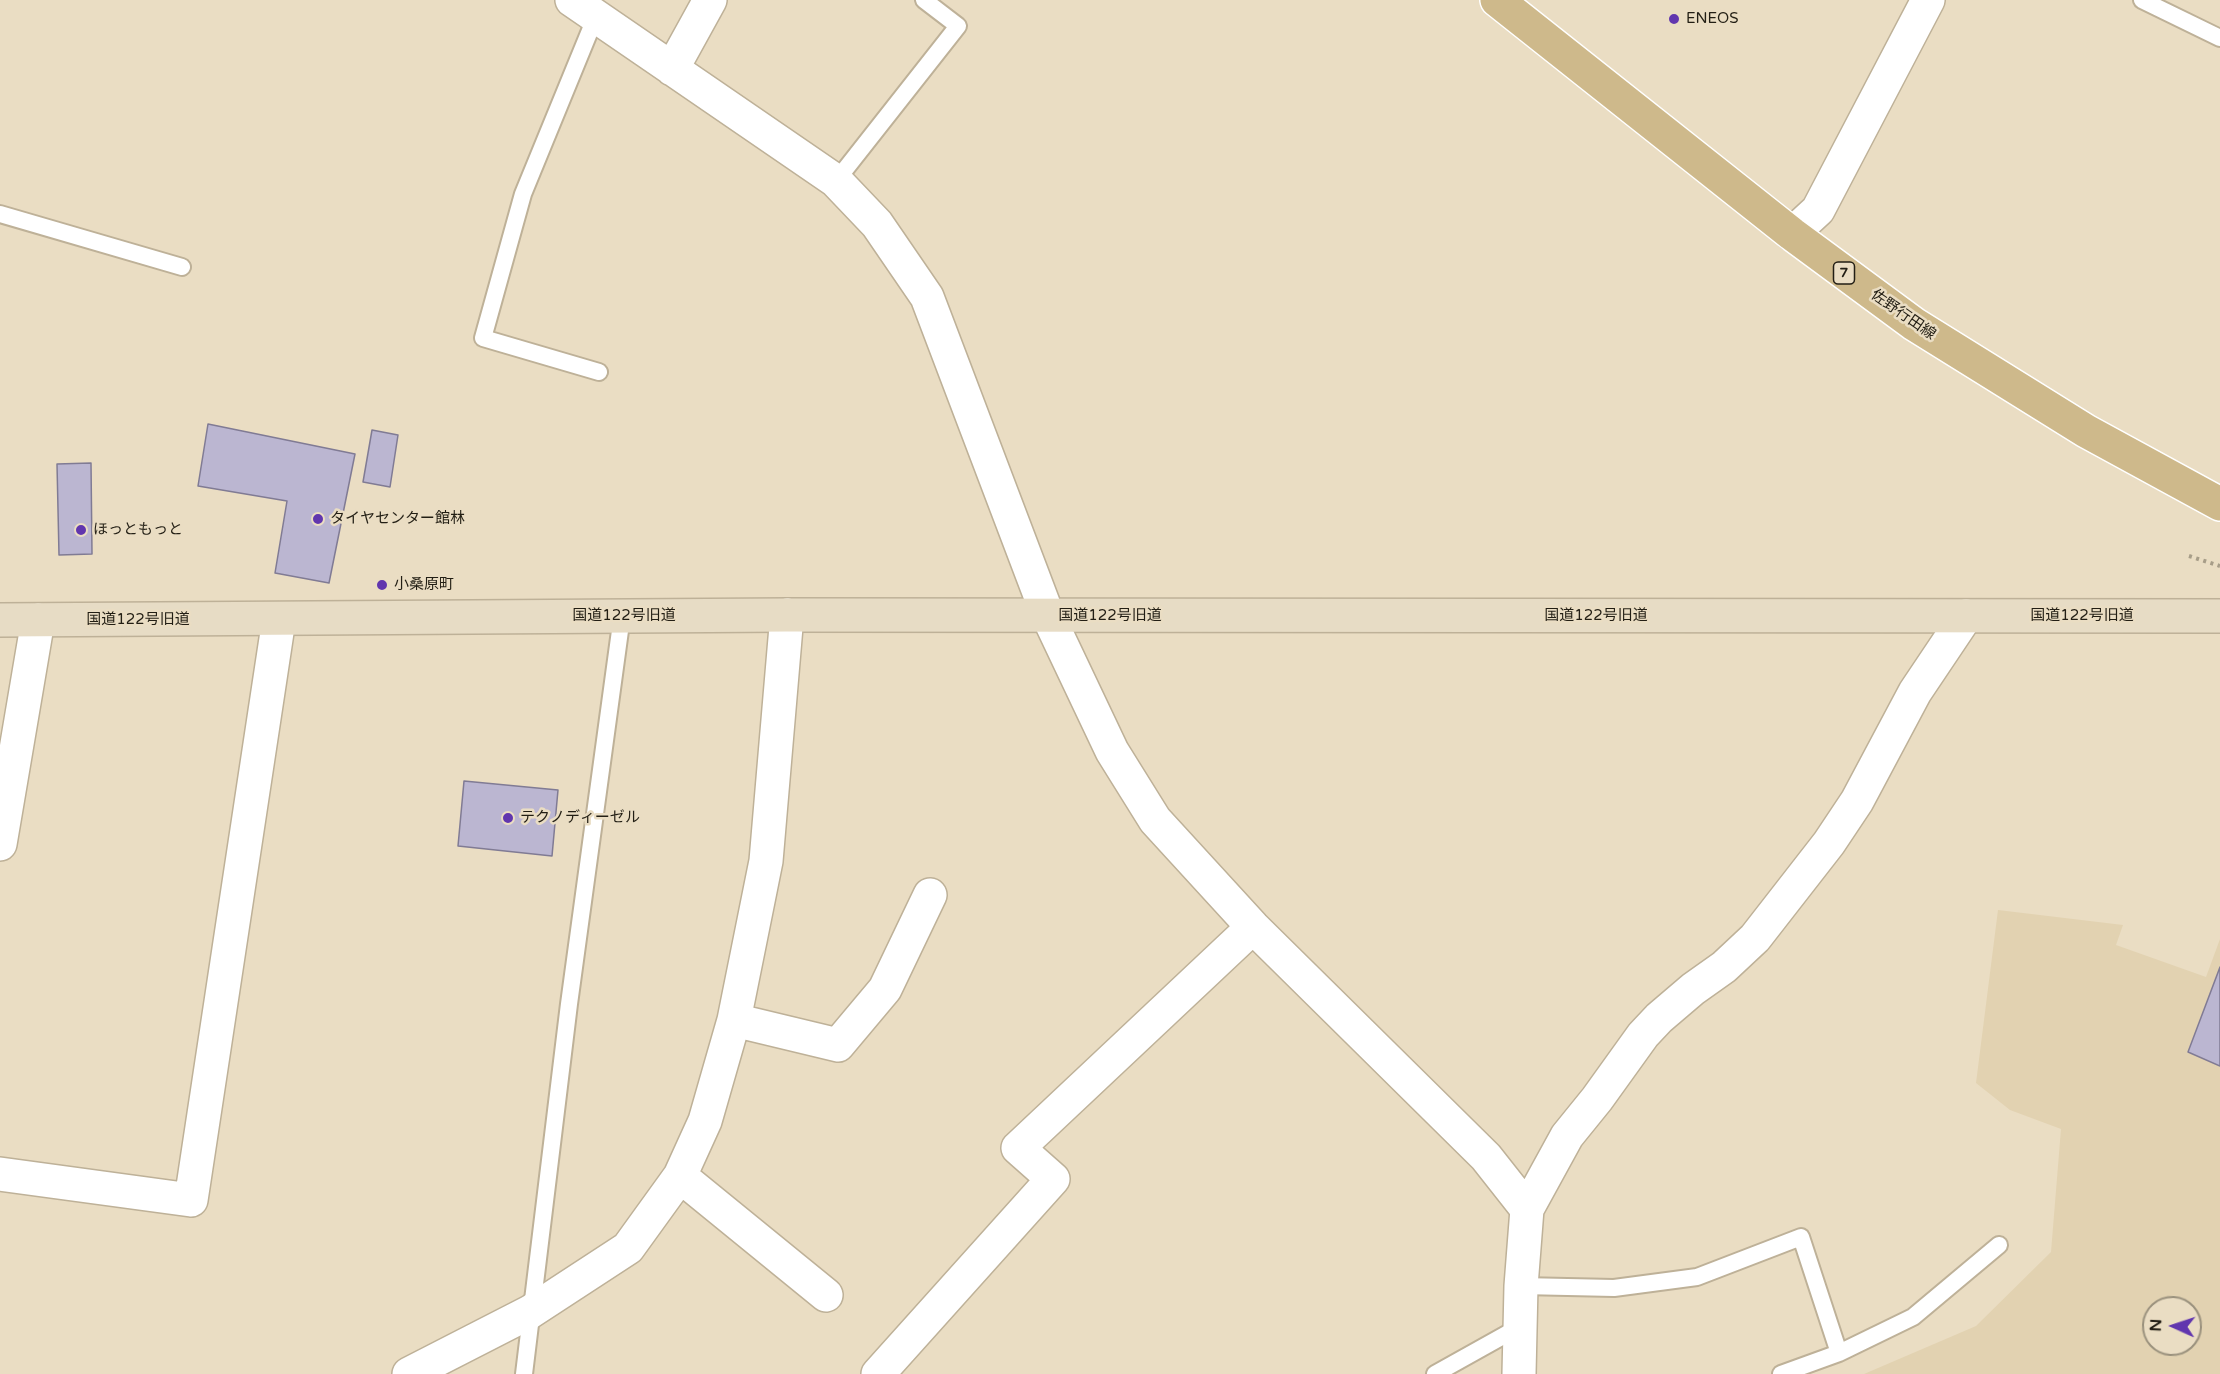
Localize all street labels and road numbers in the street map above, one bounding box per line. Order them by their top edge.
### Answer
road number: 7 [1834,262,1854,284]
street label: 佐野行田線 [1867,286,1939,344]
street label: 国道122号旧道 [572,607,676,625]
street label: 国道122号旧道 [1058,607,1162,625]
street label: 国道122号旧道 [1544,607,1648,625]
street label: 国道122号旧道 [2030,607,2134,625]
street label: 国道122号旧道 [86,611,190,629]

